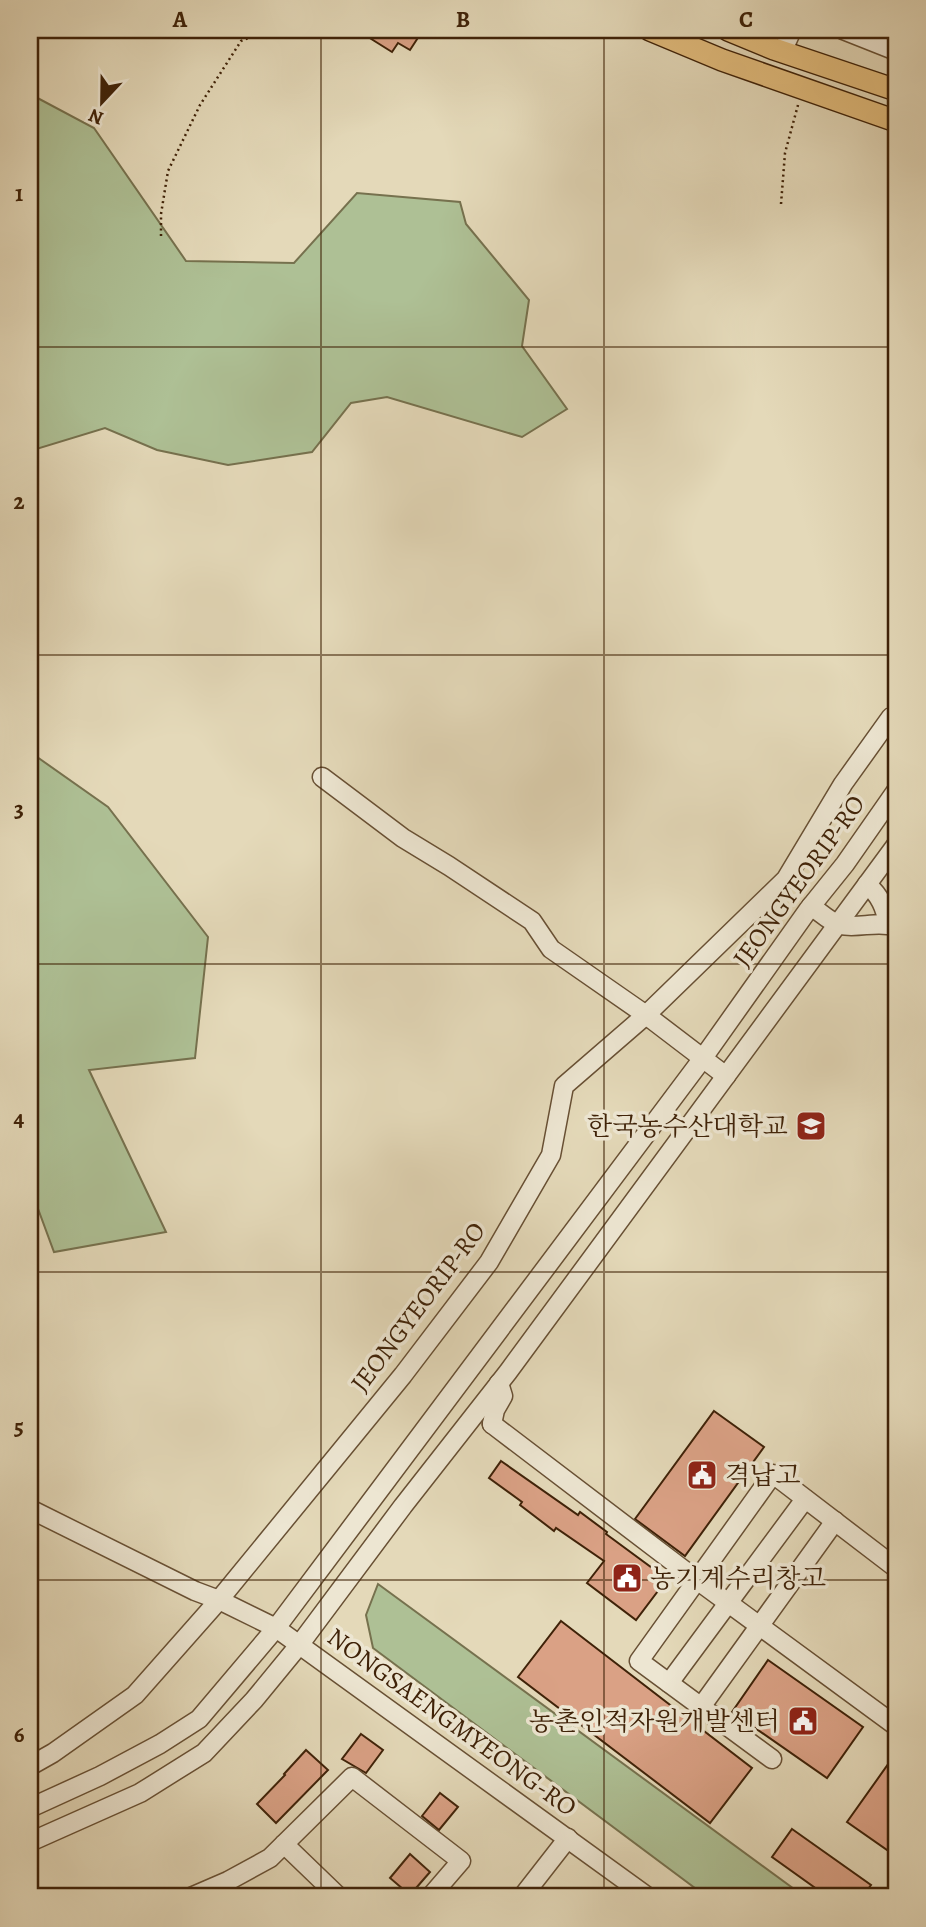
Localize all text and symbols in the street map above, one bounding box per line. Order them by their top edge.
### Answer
text: A [172,4,188,35]
text: B [456,4,470,35]
text: C [739,4,753,35]
north arrow [66,66,136,136]
text: N [85,102,107,131]
text: 1 [15,178,23,209]
text: 2 [13,486,25,517]
street label: JEONGYEORIP-RO [725,788,873,974]
text: 3 [14,794,24,825]
text: 4 [14,1103,25,1134]
place label: 한국농수산대학교 [587,1109,788,1144]
school or university icon: 한국농수산대학교 [794,1109,828,1143]
street label: JEONGYEORIP-RO [343,1215,493,1399]
text: 5 [14,1411,24,1442]
public building icon: 격납고 [685,1458,719,1492]
place label: 격납고 [725,1458,800,1493]
public building icon: 농기계수리창고 [610,1561,644,1595]
place label: 농기계수리창고 [650,1561,826,1596]
street label: NONGSAENGMYEONG-RO [320,1620,584,1824]
place label: 농촌인적자원개발센터 [529,1704,780,1739]
public building icon: 농촌인적자원개발센터 [786,1704,820,1738]
text: 6 [14,1719,25,1750]

